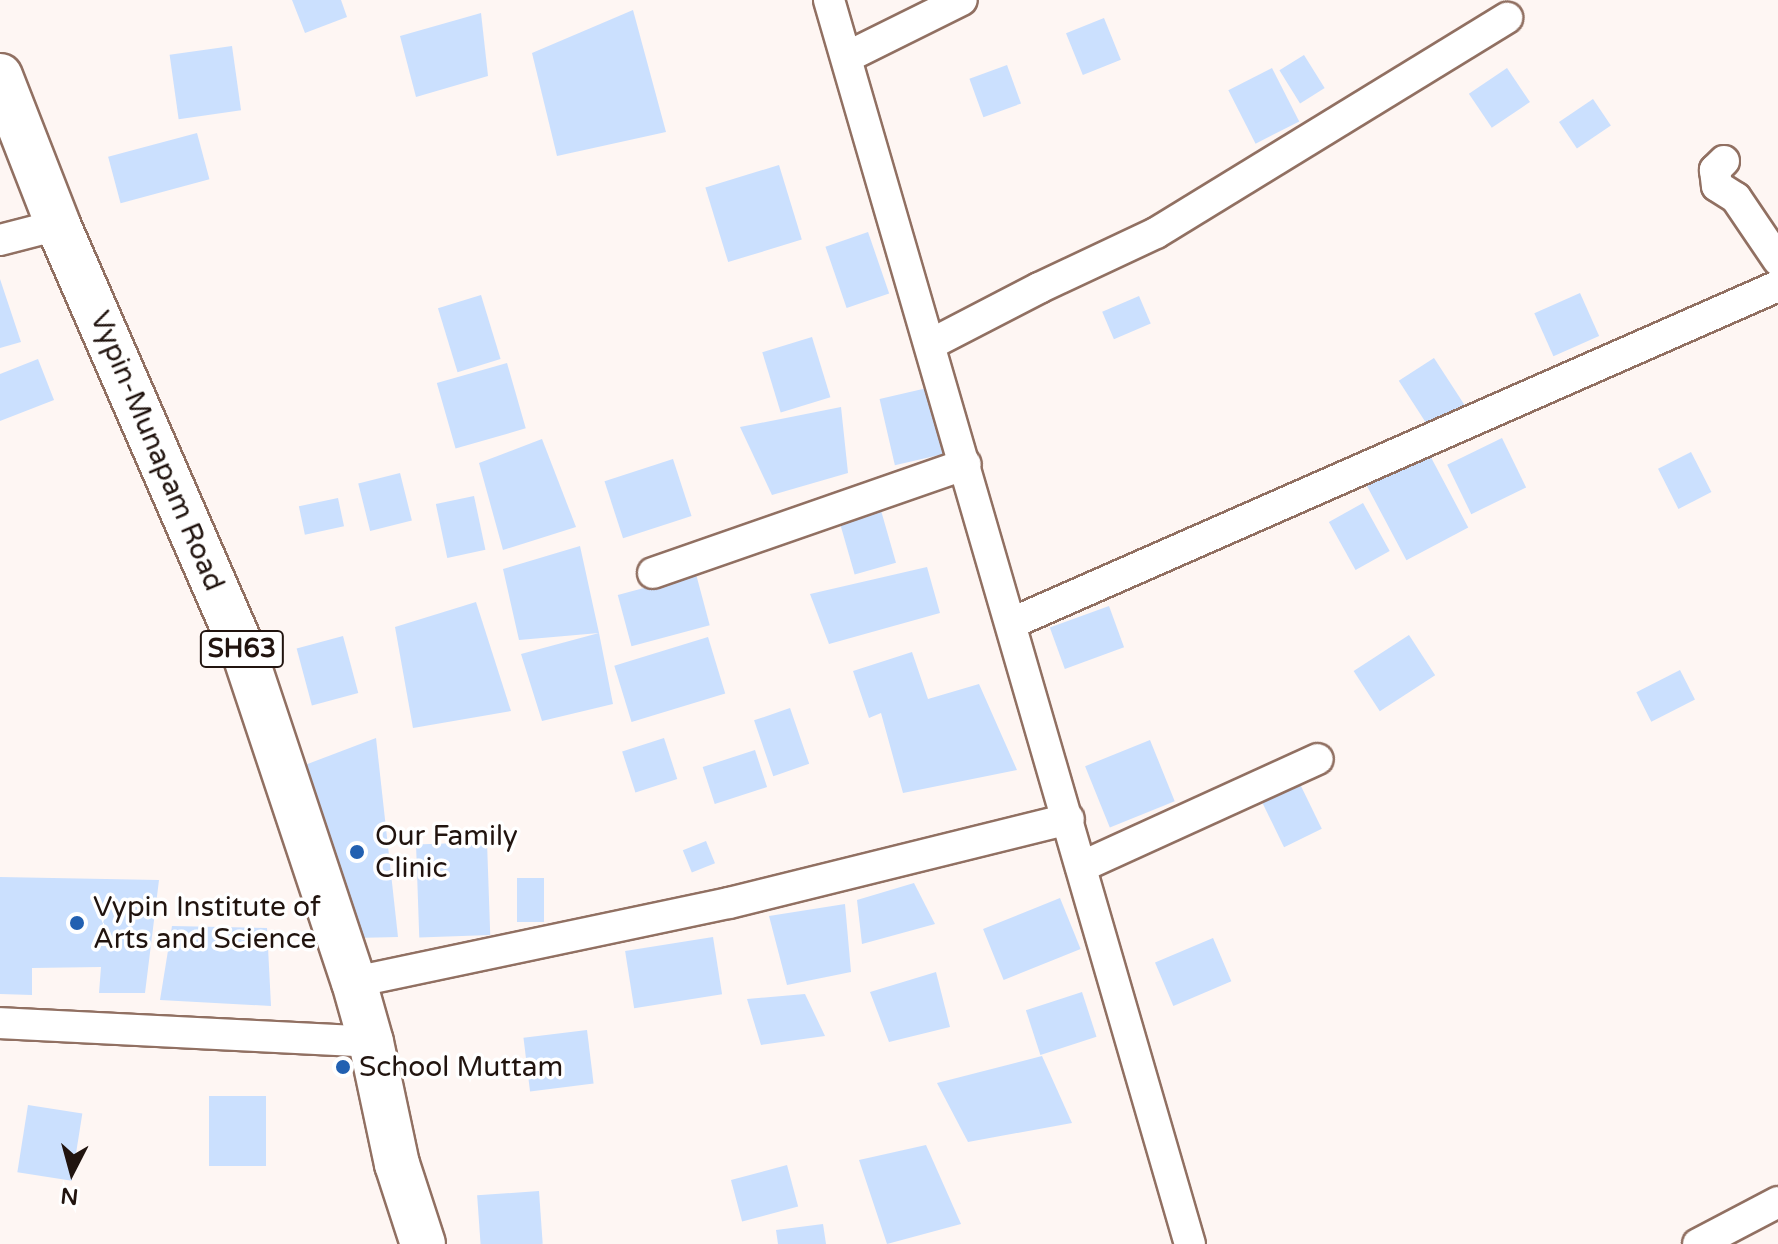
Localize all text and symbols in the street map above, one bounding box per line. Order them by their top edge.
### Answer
street label: Vypin-Munapam Road [83,306,231,596]
road number: SH63 [198,627,286,671]
place label: Our Family Clinic [375,819,518,885]
marker: Our Family Clinic [346,841,368,863]
place label: Vypin Institute of Arts and Science [93,890,321,956]
marker: Vypin Institute of Arts and Science [68,914,86,932]
place label: School Muttam [359,1050,563,1084]
marker: School Muttam [334,1058,352,1076]
north arrow [32,1132,112,1212]
text: N [59,1182,80,1210]

